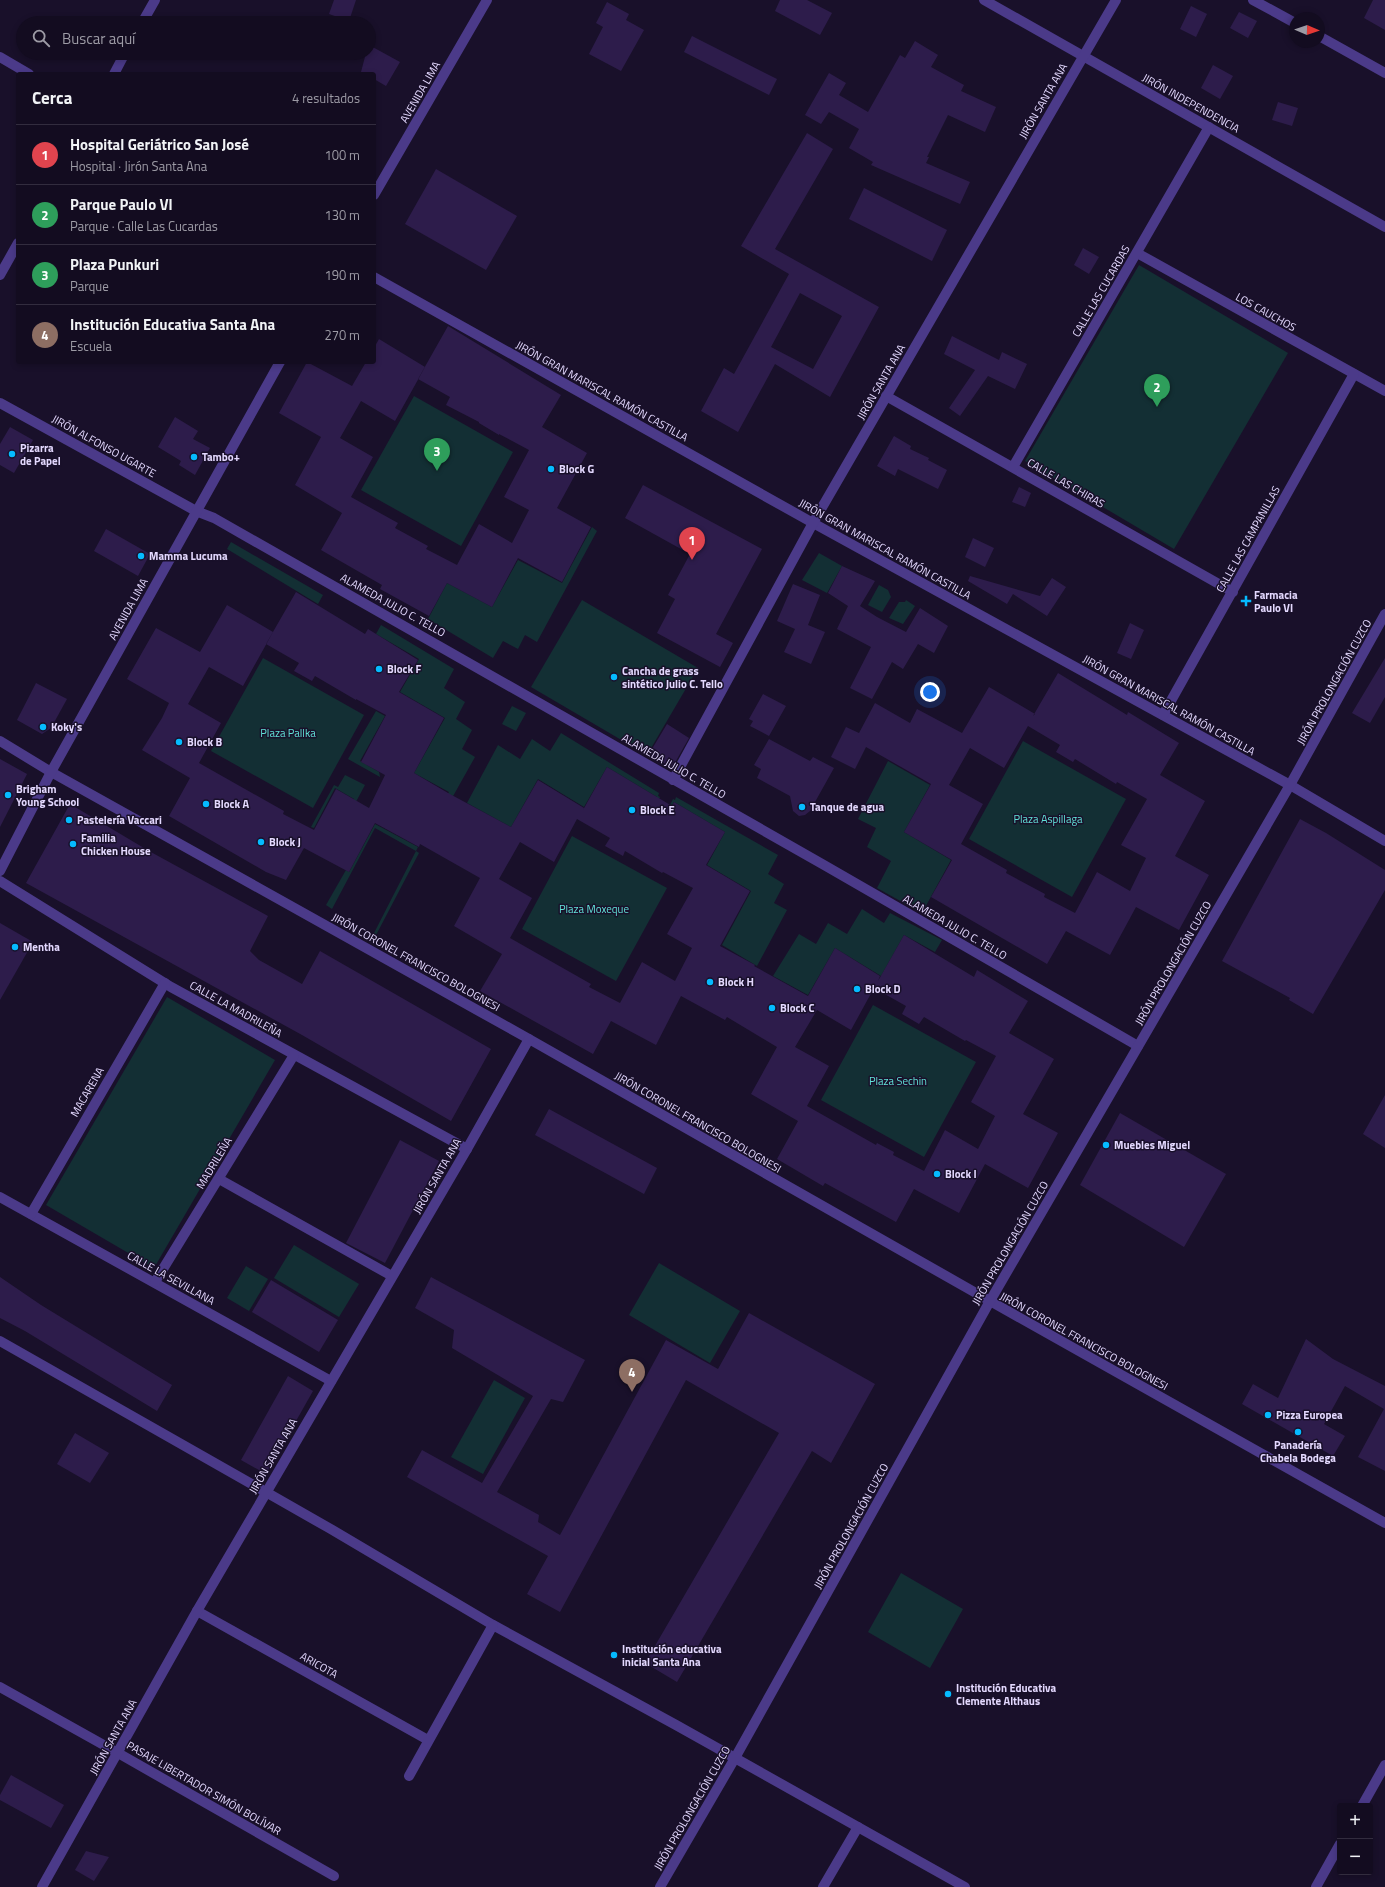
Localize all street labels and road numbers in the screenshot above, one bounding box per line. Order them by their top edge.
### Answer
street label: AVENIDA LIMA [396,58,444,126]
street label: JIRÓN SANTA ANA [1015,60,1071,142]
street label: JIRÓN INDEPENDENCIA [1139,70,1243,137]
street label: CALLE LAS CUCARDAS [1068,242,1134,340]
street label: LOS CAUCHOS [1233,289,1299,335]
street label: JIRÓN GRAN MARISCAL RAMÓN CASTILLA [513,337,691,445]
street label: JIRÓN SANTA ANA [853,341,909,423]
street label: JIRÓN ALFONSO UGARTE [49,411,159,481]
street label: CALLE LAS CHIRAS [1024,454,1108,512]
street label: CALLE LAS CAMPANILLAS [1212,483,1284,595]
street label: JIRÓN GRAN MARISCAL RAMÓN CASTILLA [796,495,974,603]
street label: ALAMEDA JULIO C. TELLO [338,569,448,641]
street label: AVENIDA LIMA [104,575,152,643]
street label: JIRÓN PROLONGACIÓN CUZCO [1293,616,1375,748]
street label: JIRÓN GRAN MARISCAL RAMÓN CASTILLA [1080,651,1258,759]
street label: ALAMEDA JULIO C. TELLO [619,730,729,802]
street label: ALAMEDA JULIO C. TELLO [900,891,1010,963]
street label: JIRÓN PROLONGACIÓN CUZCO [1131,898,1215,1028]
street label: JIRÓN CORONEL FRANCISCO BOLOGNESI [329,909,503,1015]
street label: CALLE LA MADRILEÑA [187,977,286,1041]
street label: MACARENA [66,1064,108,1120]
street label: JIRÓN CORONEL FRANCISCO BOLOGNESI [612,1068,784,1176]
street label: MADRILEÑA [192,1134,236,1192]
street label: JIRÓN SANTA ANA [409,1135,465,1217]
street label: JIRÓN PROLONGACIÓN CUZCO [968,1178,1052,1308]
street label: CALLE LA SEVILLANA [124,1247,218,1309]
street label: JIRÓN CORONEL FRANCISCO BOLOGNESI [997,1288,1171,1394]
street label: JIRÓN SANTA ANA [245,1415,301,1497]
street label: JIRÓN PROLONGACIÓN CUZCO [810,1460,892,1592]
street label: ARICOTA [297,1648,341,1682]
street label: JIRÓN SANTA ANA [86,1696,141,1778]
street label: PASAJE LIBERTADOR SIMÓN BOLÍVAR [124,1737,284,1839]
street label: JIRÓN PROLONGACIÓN CUZCO [650,1743,734,1873]

